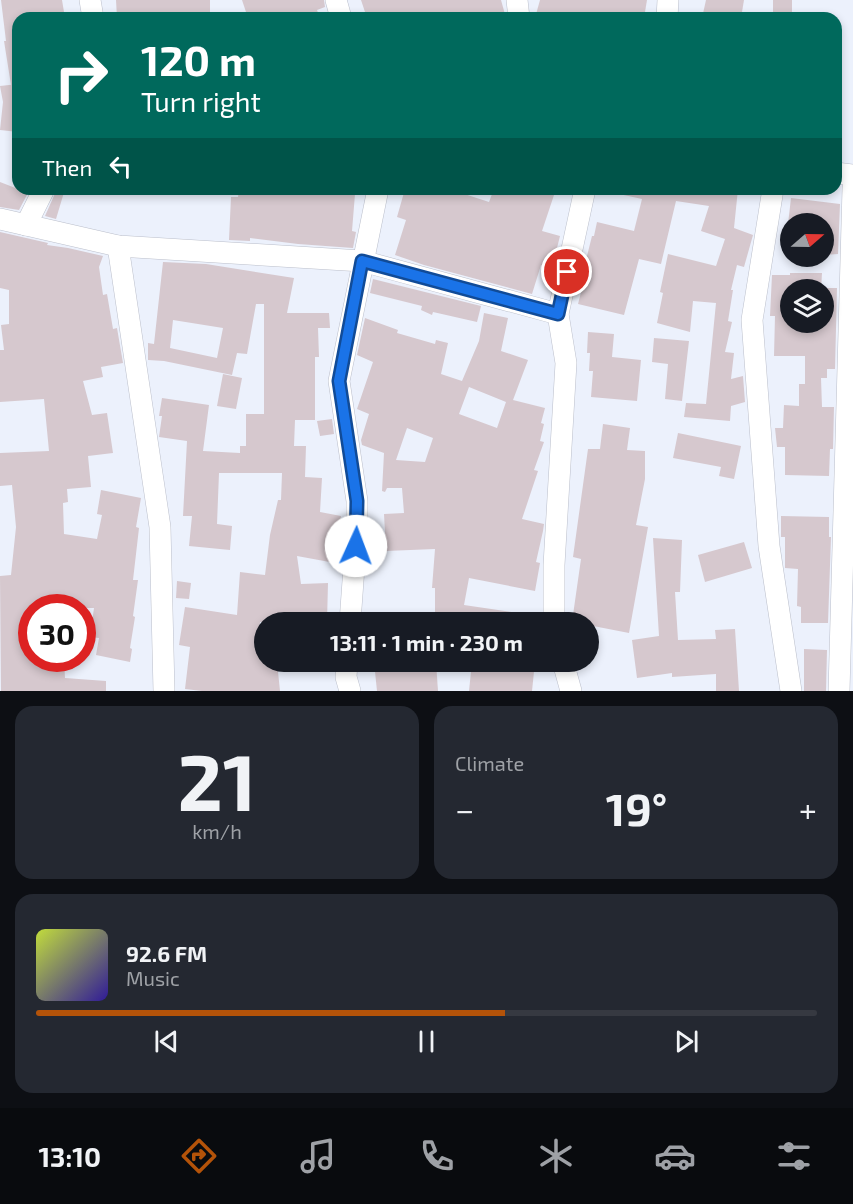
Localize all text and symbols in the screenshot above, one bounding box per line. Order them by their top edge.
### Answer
text: 120 m [141,34,256,84]
icon: right [42,36,120,114]
text: Turn right [141,85,261,117]
icon: left [104,150,137,183]
text: Then [42,154,92,180]
north arrow [780,213,834,267]
map controls [780,213,834,333]
pin [541,246,592,297]
icon: arrive [550,255,583,288]
button: layers [780,279,834,333]
position arrow [324,514,388,578]
speed limit sign: 30 [18,594,96,672]
text: 13:11 · 1 min · 230 m [330,629,523,655]
text: 21 [177,733,257,827]
text: Climate [455,751,524,775]
text: 19° [606,781,667,835]
text: − [455,789,474,829]
text: + [799,789,817,829]
text: km/h [192,819,242,843]
text: 92.6 FM [126,940,207,966]
text: Music [126,966,180,990]
icon: previous [150,1025,183,1058]
icon: pause [410,1025,443,1058]
icon: next [670,1025,703,1058]
icon: directions [178,1135,220,1177]
icon: music [297,1135,339,1177]
icon: phone [416,1135,458,1177]
icon: climate [535,1135,577,1177]
icon: car [654,1135,696,1177]
icon: filters [773,1135,815,1177]
text: 13:10 [38,1140,101,1172]

